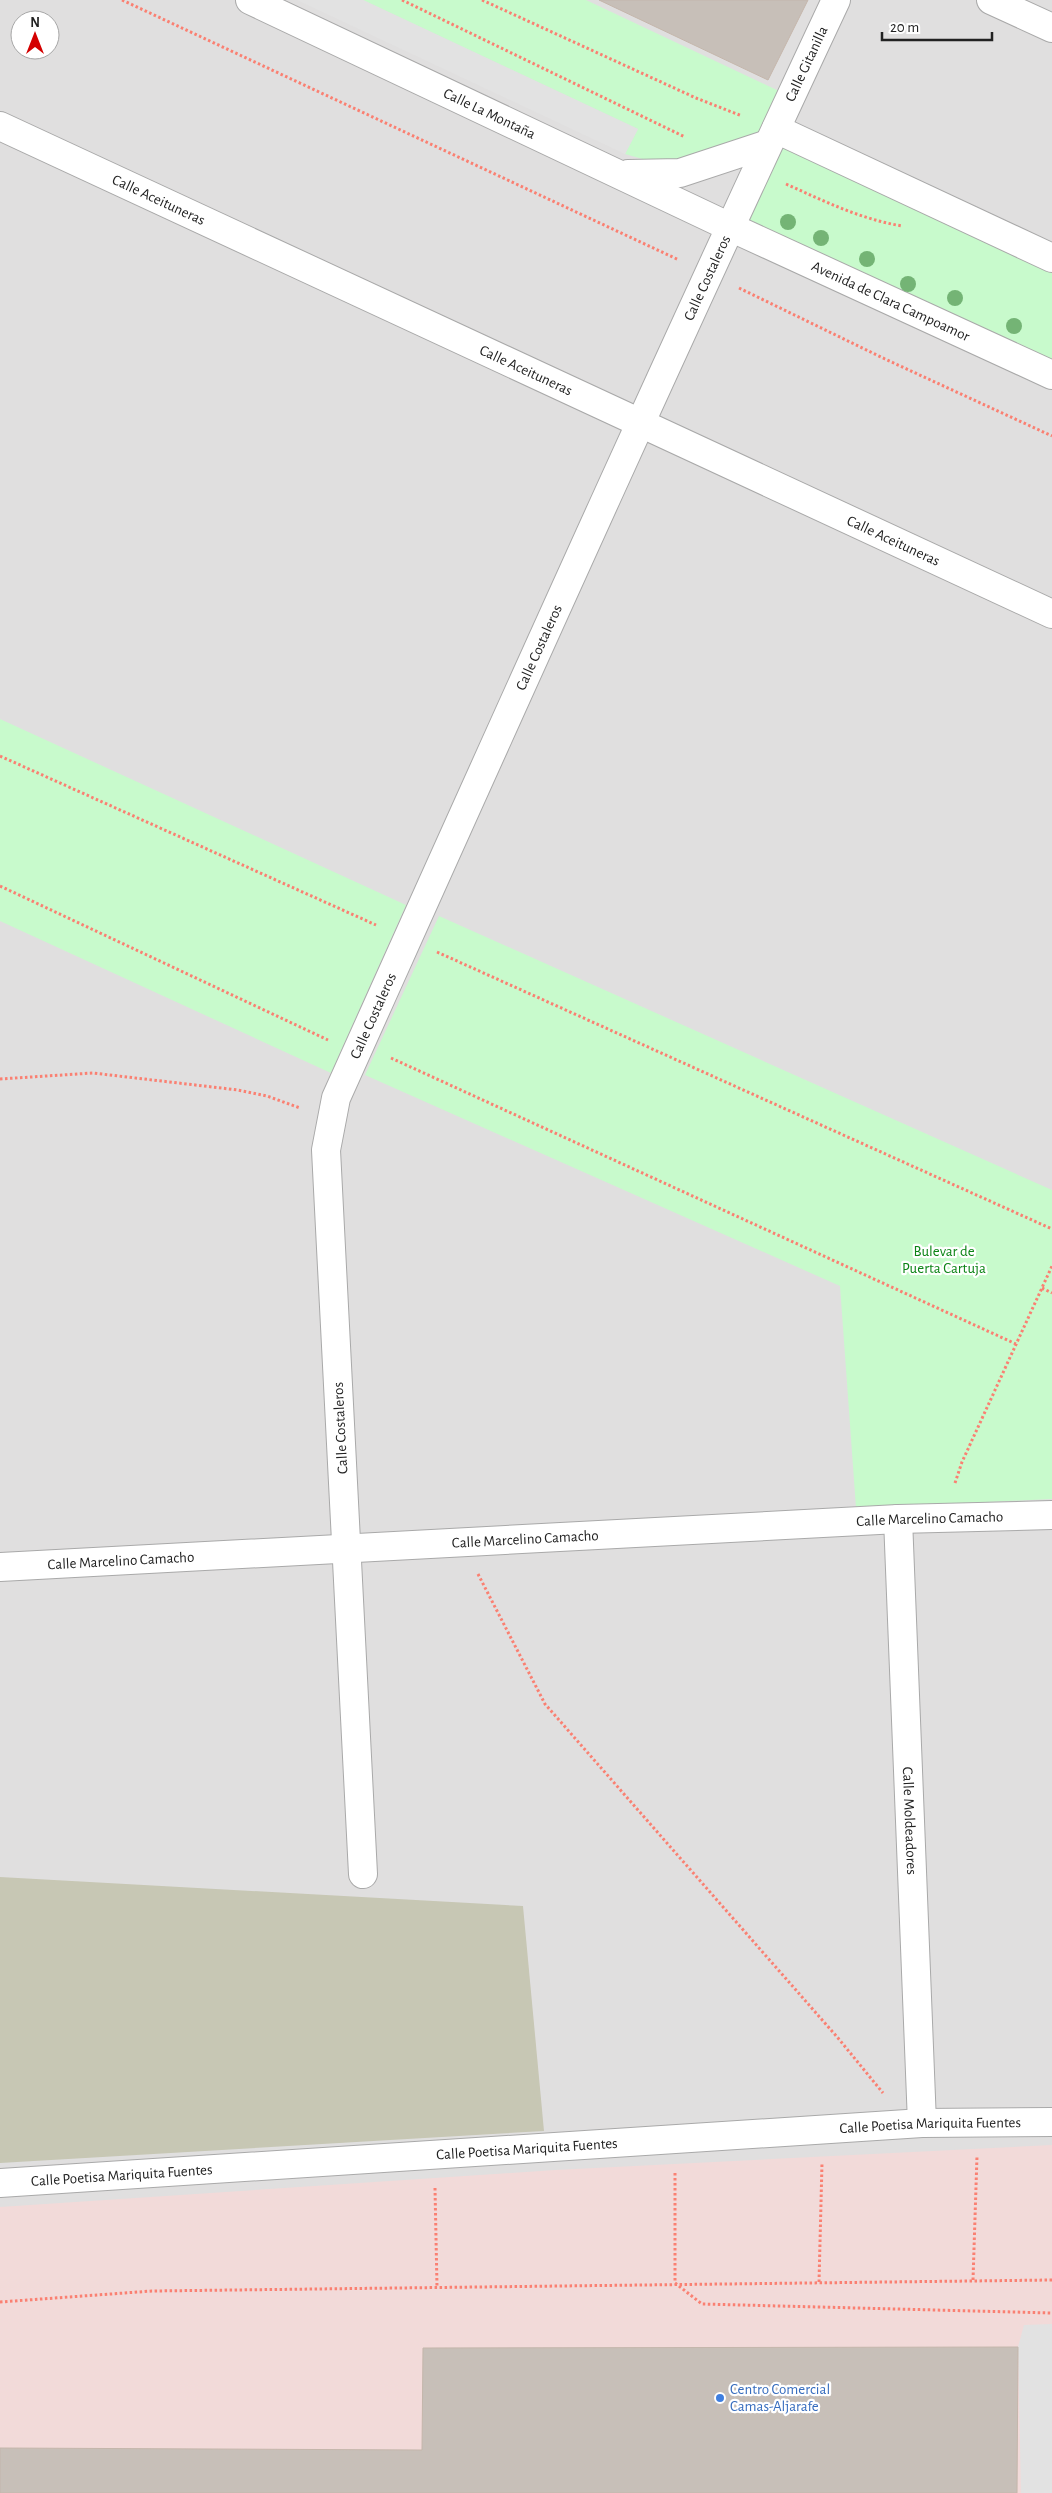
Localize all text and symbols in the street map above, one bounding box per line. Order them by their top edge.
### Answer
north arrow [10,10,60,60]
scale bar [882,10,992,42]
text: N [30,16,40,30]
text: 20 m [890,20,919,35]
street label: Calle Gitanilla [783,24,831,104]
street label: Calle La Montaña [441,86,538,142]
street label: Calle Aceituneras [110,172,207,228]
street label: Calle Costaleros [681,233,733,323]
street label: Avenida de Clara Campoamor [809,259,972,344]
street label: Calle Aceituneras [477,343,575,398]
street label: Calle Aceituneras [845,513,942,569]
street label: Calle Costaleros [513,602,565,693]
street label: Calle Costaleros [348,971,399,1061]
park label: Bulevar de Puerta Cartuja [902,1244,986,1276]
street label: Calle Costaleros [331,1382,350,1474]
street label: Calle Marcelino Camacho [856,1509,1003,1529]
street label: Calle Marcelino Camacho [451,1528,599,1551]
street label: Calle Marcelino Camacho [47,1550,195,1572]
street label: Calle Moldeadores [900,1766,919,1875]
street label: Calle Poetisa Mariquita Fuentes [839,2115,1021,2136]
street label: Calle Poetisa Mariquita Fuentes [436,2136,618,2163]
street label: Calle Poetisa Mariquita Fuentes [31,2162,213,2189]
place label: Centro Comercial Camas-Aljarafe [730,2382,830,2414]
marker: Centro Comercial Camas-Aljarafe [714,2392,726,2404]

